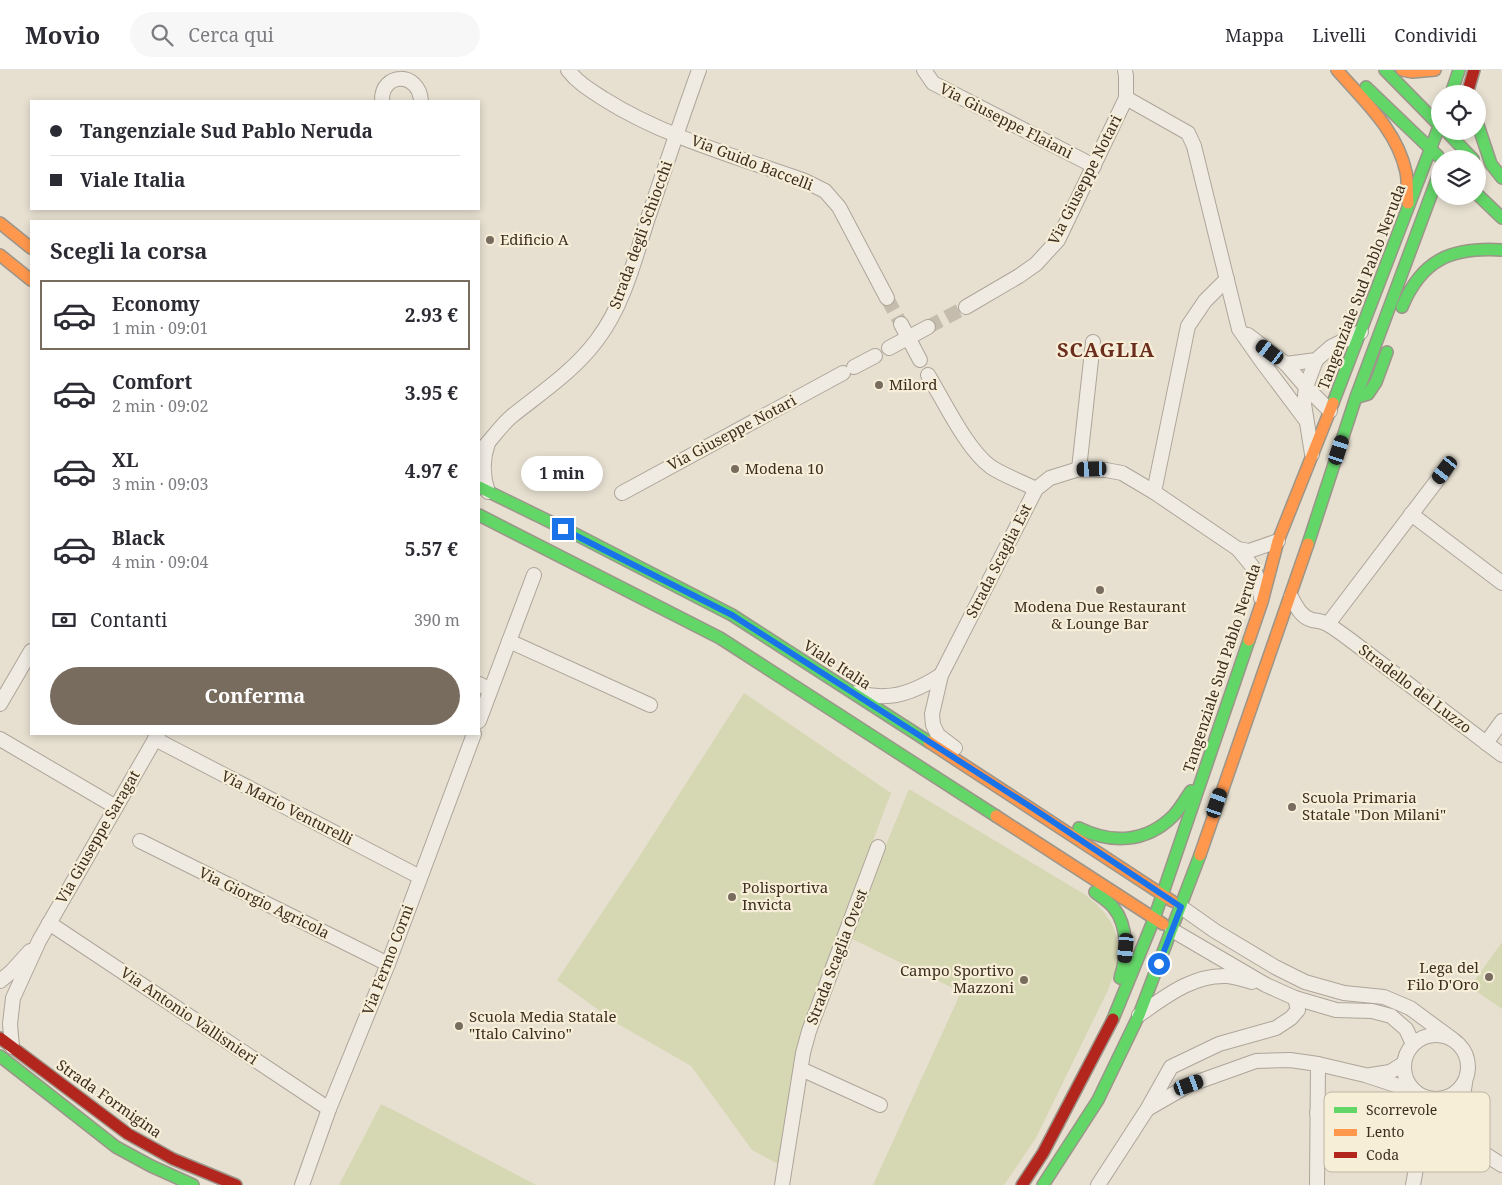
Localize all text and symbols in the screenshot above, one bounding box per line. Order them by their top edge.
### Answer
search box [130,12,480,57]
text: Movio [25,18,100,51]
icon: search [148,21,176,49]
text: Cerca qui [188,22,274,48]
text: Mappa [1225,23,1284,47]
text: Livelli [1312,23,1366,47]
text: Condividi [1394,23,1477,47]
street label: Via Giuseppe Flaiani [936,78,1077,163]
map controls [1431,85,1486,205]
button: locate [1431,85,1486,140]
street label: Via Giuseppe Notari [1043,111,1126,248]
text: Tangenziale Sud Pablo Neruda [80,118,373,144]
street label: Via Guido Baccelli [688,130,816,195]
button: layers [1431,150,1486,205]
street label: Strada degli Schiocchi [604,158,676,312]
text: Viale Italia [80,167,185,193]
street label: Tangenziale Sud Pablo Neruda [1313,181,1410,392]
place label: Edificio A [500,229,569,249]
marker: Edificio A [484,234,496,246]
text: Scegli la corsa [50,235,208,265]
text: Economy [112,291,200,317]
icon: car [52,293,97,338]
text: 2.93 € [405,302,458,328]
text: 1 min · 09:01 [112,317,208,339]
district label: SCAGLIA [1057,336,1155,363]
car [1253,337,1286,367]
text: Comfort [112,369,192,395]
icon: car [52,371,97,416]
place label: Milord [889,374,937,394]
marker: Milord [873,379,885,391]
text: 3.95 € [405,380,458,406]
street label: Via Giuseppe Notari [664,390,800,475]
text: 2 min · 09:02 [112,395,208,417]
car [1327,433,1350,467]
text: XL [112,447,138,473]
icon: car [52,449,97,494]
car [1429,454,1460,486]
callout: 1 min [522,456,604,492]
text: 4.97 € [405,458,458,484]
place label: Modena 10 [745,458,824,478]
car [1076,461,1107,477]
text: 1 min [539,462,585,484]
marker: Modena 10 [729,463,741,475]
text: 3 min · 09:03 [112,473,208,495]
street label: Strada Scaglia Est [961,500,1035,621]
route end [552,518,574,540]
text: Black [112,525,165,551]
icon: car [52,527,97,572]
text: 5.57 € [405,536,458,562]
text: 4 min · 09:04 [112,551,208,573]
street label: Tangenziale Sud Pablo Neruda [1178,561,1264,775]
marker: Modena Due Restaurant & Lounge Bar [1094,584,1106,596]
place label: Modena Due Restaurant & Lounge Bar [1014,596,1186,633]
icon: cash [50,606,78,634]
text: Contanti [90,607,167,633]
text: 390 m [414,609,460,631]
street label: Viale Italia [800,635,875,694]
street label: Stradello del Luzzo [1355,639,1476,737]
button: Conferma [50,667,460,725]
street label: Via Mario Venturelli [218,765,357,849]
street label: Via Giuseppe Saragat [51,766,144,907]
car [1205,786,1228,820]
place label: Scuola Primaria Statale "Don Milani" [1302,787,1446,824]
marker: Scuola Primaria Statale "Don Milani" [1286,801,1298,813]
street label: Via Giorgio Agricola [196,862,333,942]
place label: Polisportiva Invicta [742,877,828,914]
street label: Strada Scaglia Ovest [801,886,871,1027]
marker: Polisportiva Invicta [726,891,738,903]
street label: Via Fermo Corni [357,901,417,1018]
car [1117,932,1134,964]
route start [1148,953,1170,975]
place label: Lega del Filo D'Oro [1407,957,1479,994]
place label: Campo Sportivo Mazzoni [900,960,1014,997]
street label: Via Antonio Vallisnieri [117,962,262,1069]
marker: Lega del Filo D'Oro [1483,971,1495,983]
marker: Campo Sportivo Mazzoni [1018,974,1030,986]
place label: Scuola Media Statale "Italo Calvino" [469,1006,616,1043]
marker: Scuola Media Statale "Italo Calvino" [453,1020,465,1032]
street label: Strada Formigina [53,1054,166,1142]
car [1172,1073,1205,1097]
legend [1324,1092,1490,1172]
text: Scorrevole [1366,1100,1437,1119]
text: Lento [1366,1122,1404,1141]
text: Coda [1366,1145,1399,1164]

